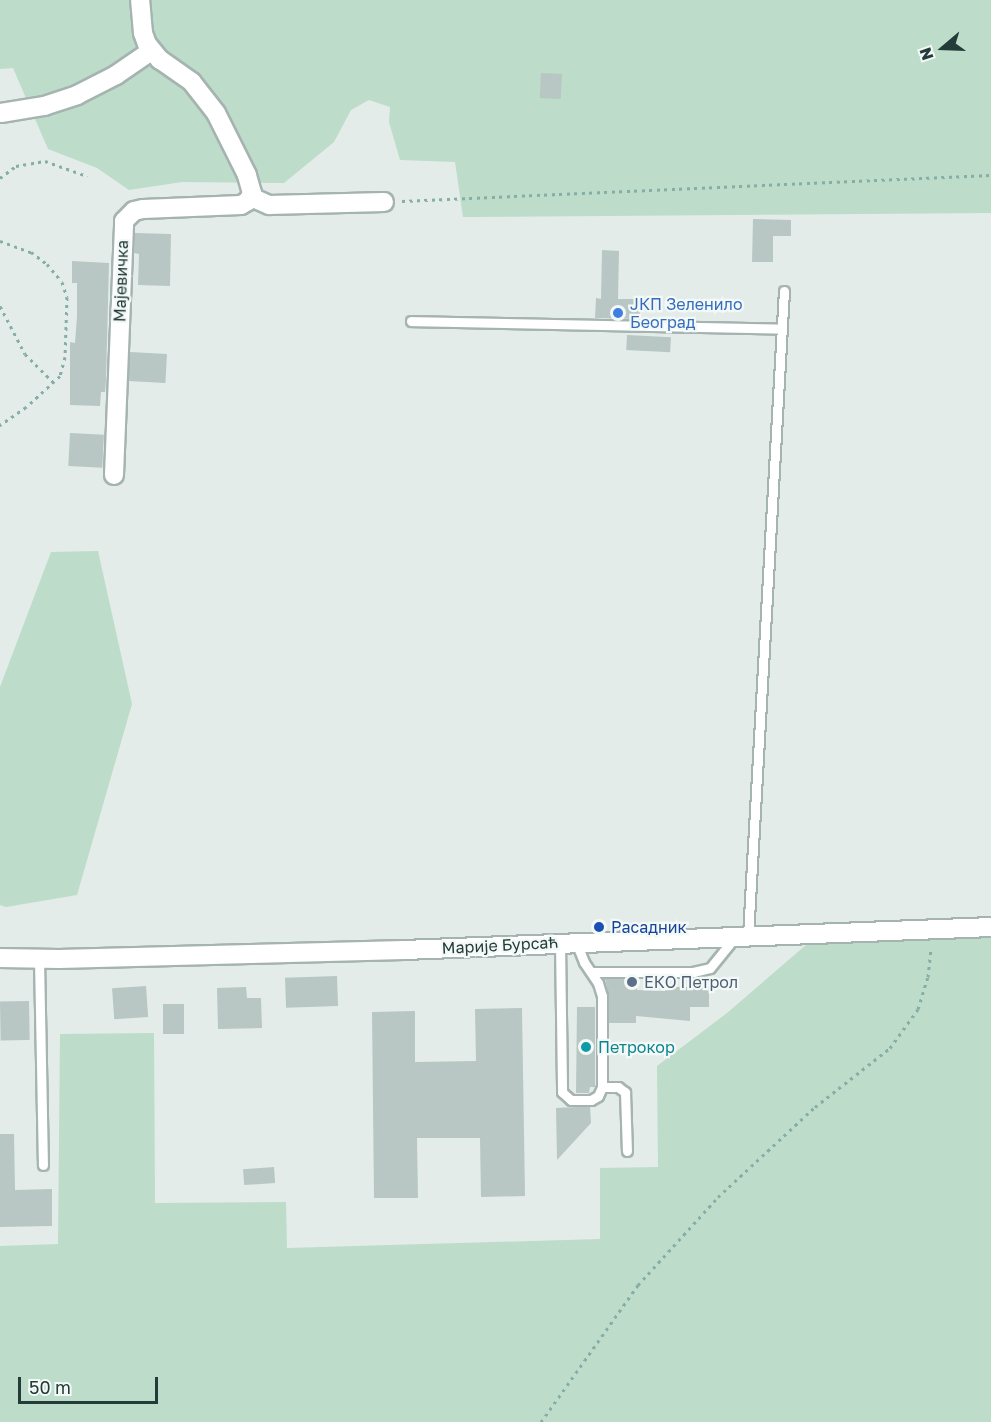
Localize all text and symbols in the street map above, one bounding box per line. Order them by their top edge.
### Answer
north arrow [913,18,973,78]
text: N [915,45,937,63]
street label: Мајевичка [110,240,132,322]
place label: ЈКП Зеленило Београд [630,294,743,332]
marker: ЈКП Зеленило Београд [611,306,625,320]
place label: Расадник [611,917,687,937]
marker: Расадник [592,920,606,934]
street label: Марије Бурсаћ [441,932,559,958]
place label: ЕКО Петрол [644,972,738,992]
marker: ЕКО Петрол [625,975,639,989]
place label: Петрокор [598,1037,675,1057]
marker: Петрокор [579,1040,593,1054]
scale bar [21,1365,160,1403]
text: 50 m [29,1376,71,1398]

